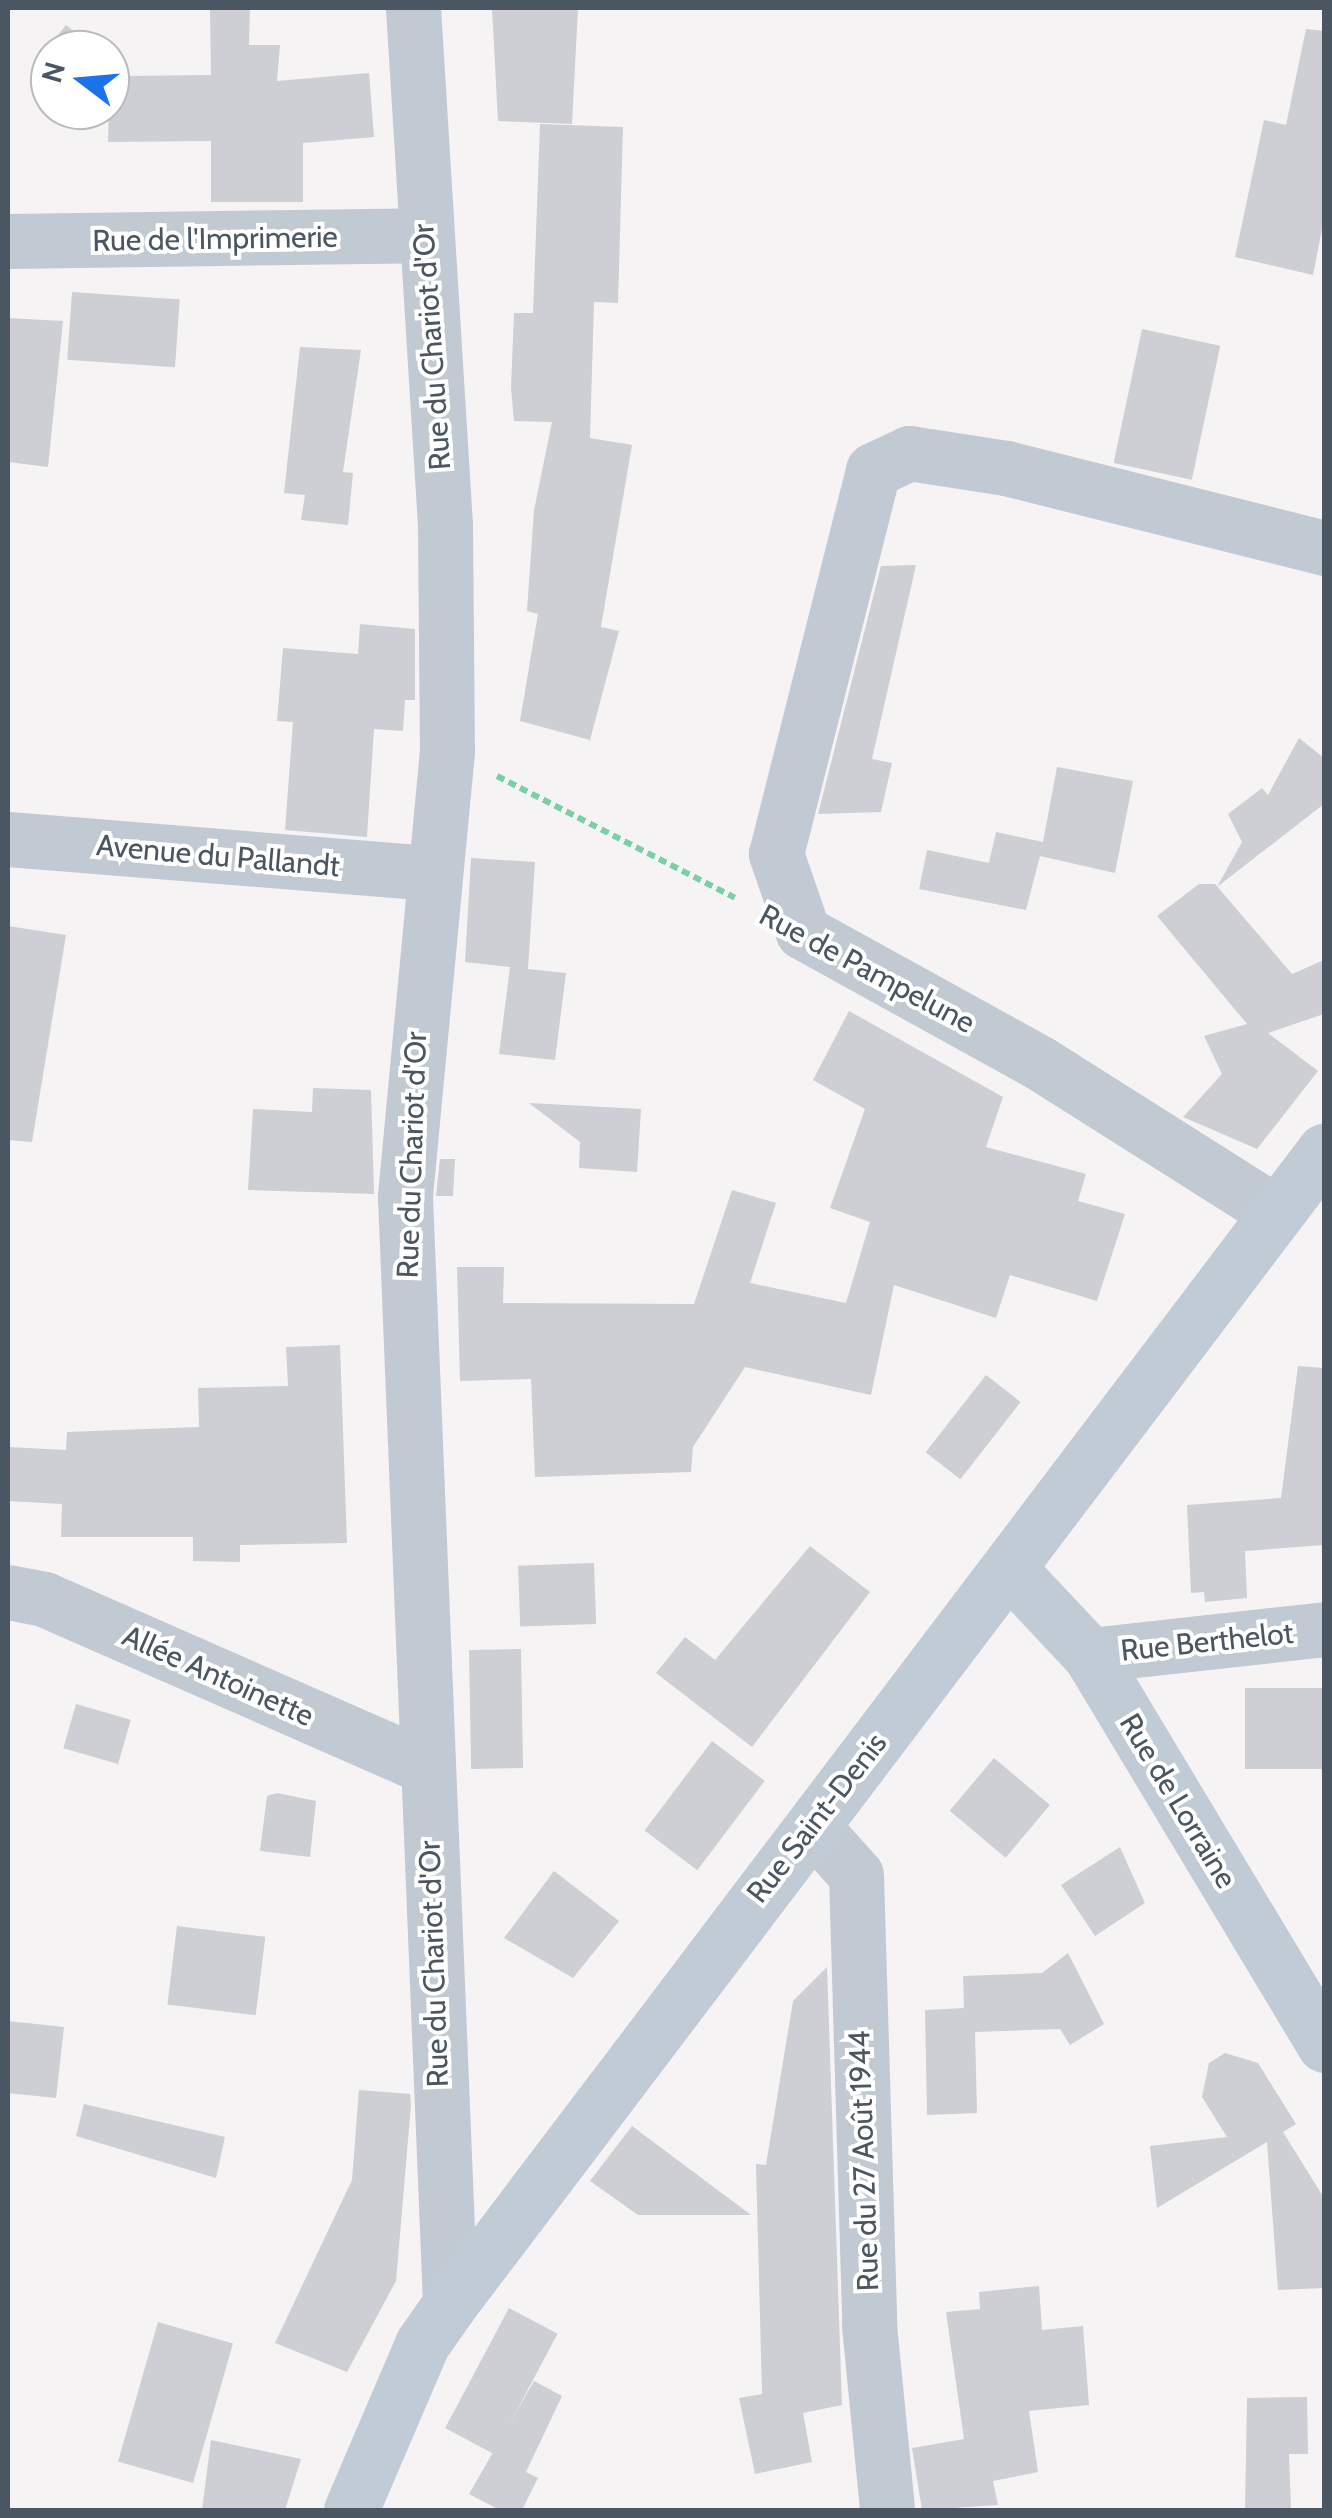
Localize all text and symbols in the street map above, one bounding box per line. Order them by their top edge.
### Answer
north arrow [30,30,130,130]
text: N [34,58,72,86]
street label: Rue de l'Imprimerie [92,219,338,259]
street label: Rue du Chariot d'Or [405,223,459,471]
street label: Avenue du Pallandt [95,827,341,885]
street label: Rue de Pampelune [753,897,981,1041]
street label: Rue du Chariot d'Or [390,1031,434,1279]
street label: Rue Berthelot [1119,1615,1295,1669]
street label: Allée Antoinette [117,1618,319,1734]
street label: Rue de Lorraine [1112,1707,1244,1895]
street label: Rue Saint-Denis [739,1726,895,1910]
street label: Rue du Chariot d'Or [412,1840,456,2088]
street label: Rue du 27 Août 1944 [841,2030,887,2292]

